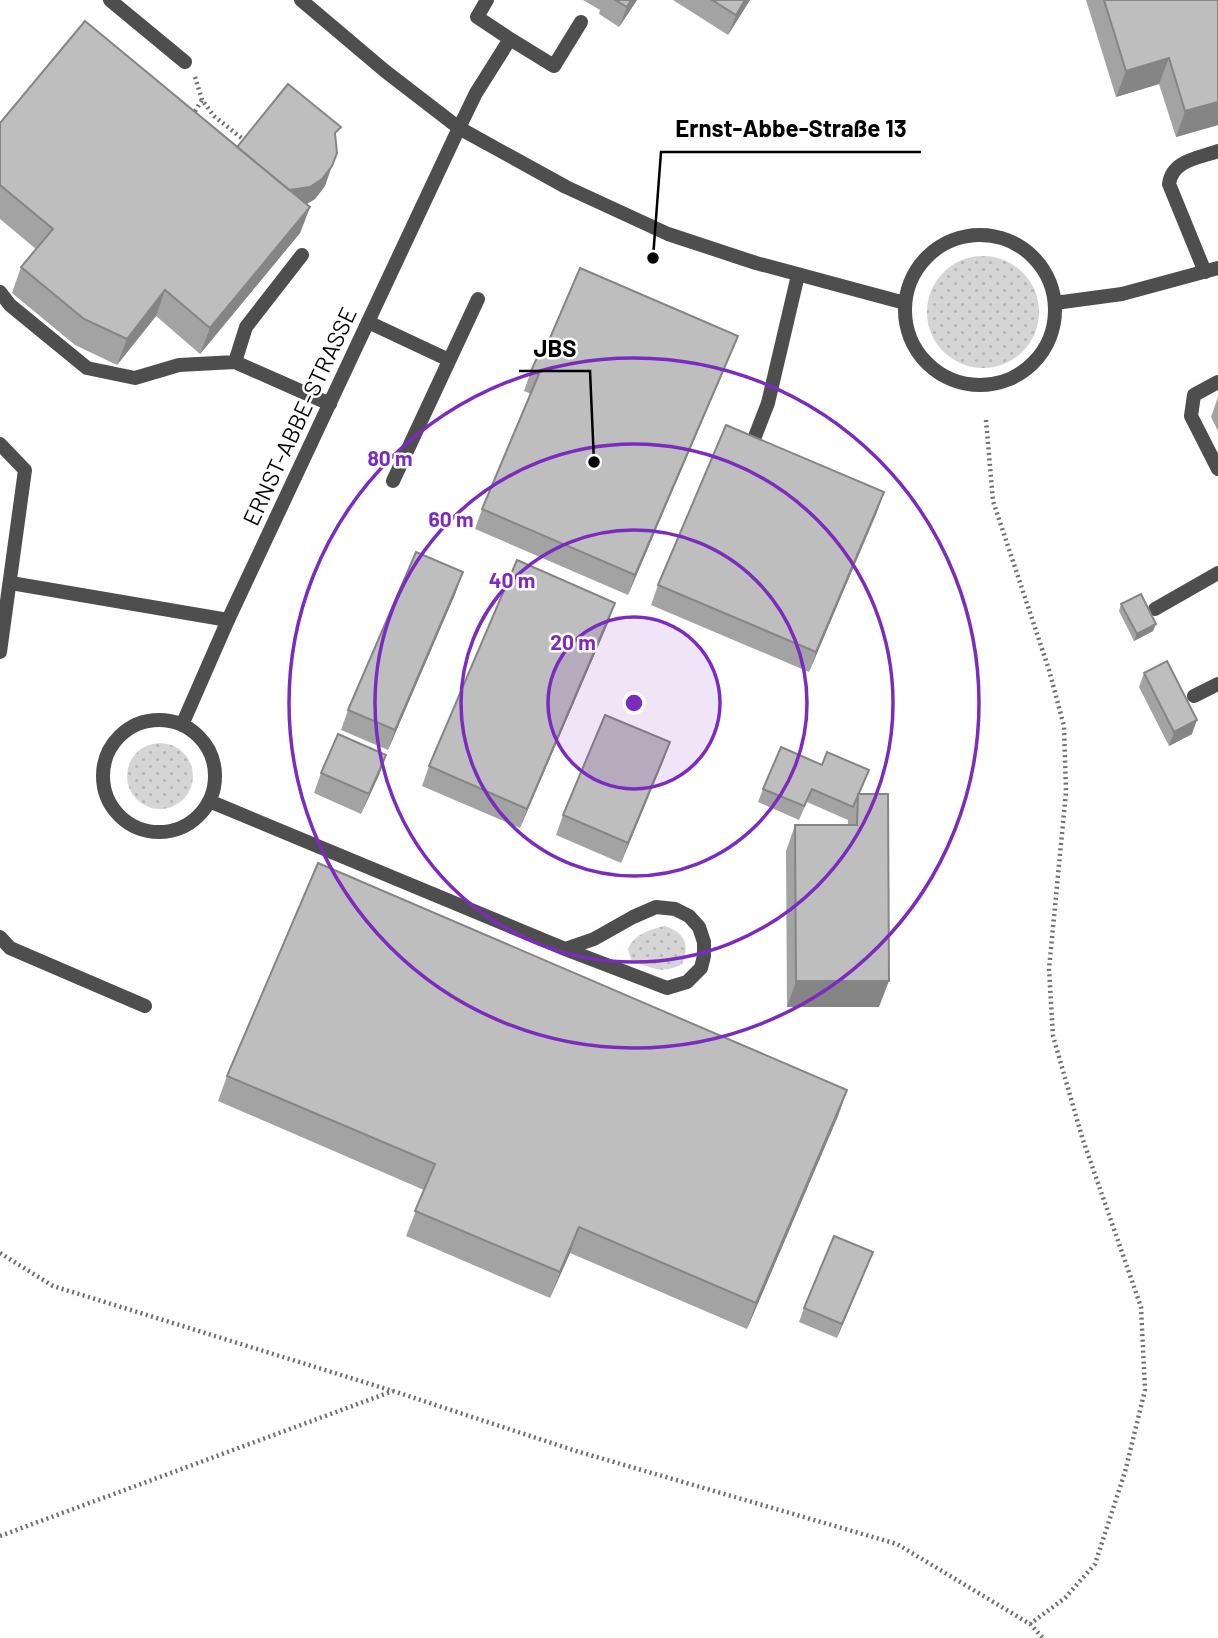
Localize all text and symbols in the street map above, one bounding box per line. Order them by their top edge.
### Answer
callout: Ernst-Abbe-Straße 13 [661,107,921,152]
text: Ernst-Abbe-Straße 13 [675,113,907,142]
street label: ERNST-ABBE-STRASSE [236,302,362,530]
callout: JBS [519,326,590,371]
text: JBS [533,333,577,362]
text: 80 m [367,445,413,470]
text: 60 m [429,506,473,531]
text: 40 m [489,567,535,592]
text: 20 m [550,629,596,654]
centre of rings [622,691,646,715]

